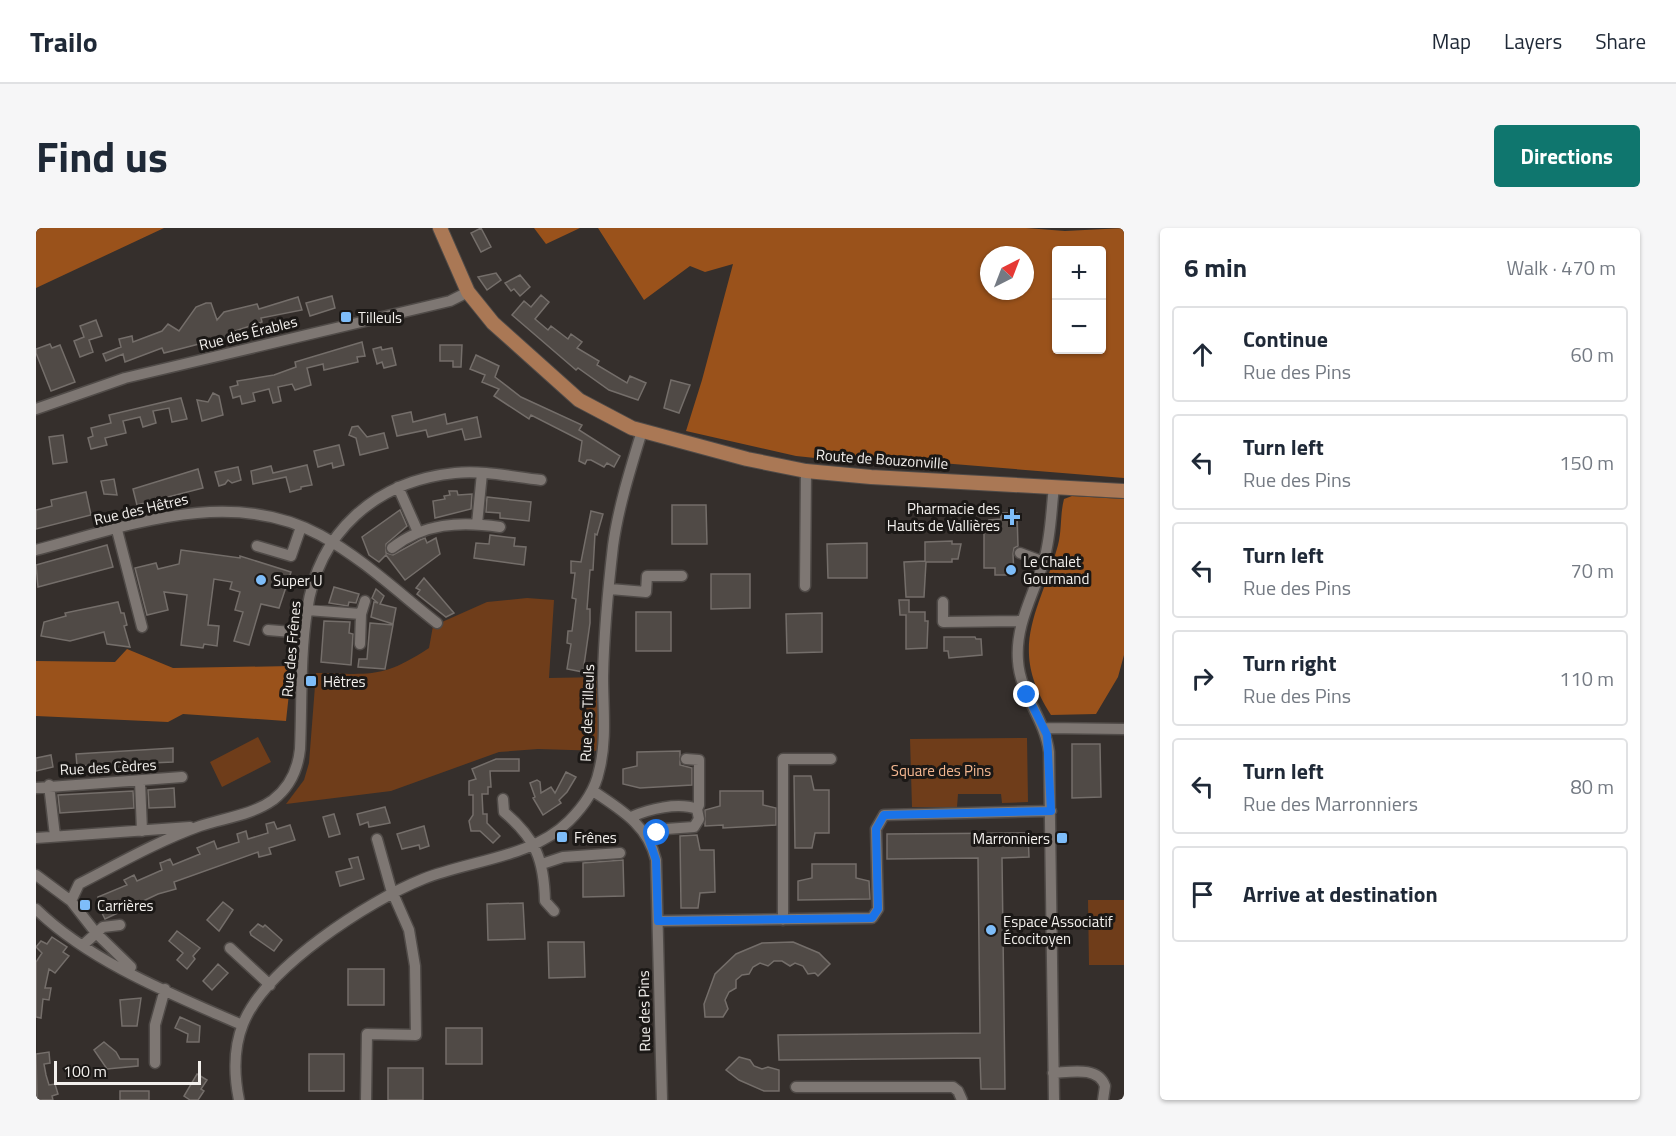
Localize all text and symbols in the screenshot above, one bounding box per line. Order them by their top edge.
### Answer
text: Trailo [30,20,98,63]
text: Map [1432,25,1471,57]
text: Layers [1504,25,1562,57]
text: Share [1595,25,1646,57]
text: Find us [36,124,168,188]
button: Directions [1494,125,1640,187]
north arrow [980,246,1034,300]
map controls [1052,246,1106,354]
button: + [1052,246,1106,300]
text: 6 min [1184,248,1247,287]
text: Walk · 470 m [1507,252,1616,283]
button: − [1052,300,1106,354]
place label: Tilleuls [358,306,402,329]
street label: Rue des Érables [196,310,300,356]
marker: Tilleuls [339,310,353,324]
text: Continue [1243,322,1328,356]
icon: ahead [1186,338,1219,371]
text: 60 m [1570,339,1614,370]
text: Rue des Pins [1243,356,1351,387]
text: Turn left [1243,430,1324,464]
street label: Route de Bouzonville [815,443,949,475]
icon: left [1186,446,1219,479]
text: 150 m [1559,447,1614,478]
text: Rue des Pins [1243,464,1351,495]
street label: Rue des Hêtres [92,487,191,531]
place label: Pharmacie des Hauts de Vallières [887,497,1000,537]
marker: Pharmacie des Hauts de Vallières [1005,510,1019,524]
text: Turn left [1243,538,1324,572]
place label: Le Chalet Gourmand [1023,550,1089,590]
icon: left [1186,554,1219,587]
text: 70 m [1570,555,1614,586]
marker: Le Chalet Gourmand [1004,563,1018,577]
place label: Super U [273,569,323,592]
text: Rue des Pins [1243,572,1351,603]
marker: Super U [254,573,268,587]
street label: Rue des Frênes [275,600,307,698]
text: Turn right [1243,646,1337,680]
icon: right [1186,662,1219,695]
text: 110 m [1559,663,1614,694]
street label: Rue des Tilleuls [574,664,600,762]
place label: Hêtres [323,670,365,693]
marker: Hêtres [304,674,318,688]
text: Rue des Pins [1243,680,1351,711]
route end [1013,681,1039,707]
street label: Rue des Cèdres [59,753,157,781]
text: Turn left [1243,754,1324,788]
park label: Square des Pins [891,759,991,782]
icon: left [1186,770,1219,803]
text: 80 m [1570,771,1614,802]
text: Rue des Marronniers [1243,788,1418,819]
route start [643,819,669,845]
place label: Frênes [574,826,617,849]
place label: Marronniers [973,827,1050,850]
marker: Frênes [555,830,569,844]
marker: Marronniers [1055,831,1069,845]
text: Arrive at destination [1243,877,1438,911]
icon: arrive [1186,878,1219,911]
place label: Carrières [97,894,154,917]
marker: Carrières [78,898,92,912]
place label: Espace Associatif Écocitoyen [1003,910,1113,950]
marker: Espace Associatif Écocitoyen [984,923,998,937]
street label: Rue des Pins [632,970,656,1052]
scale bar [54,1058,201,1086]
text: 100 m [63,1059,107,1083]

